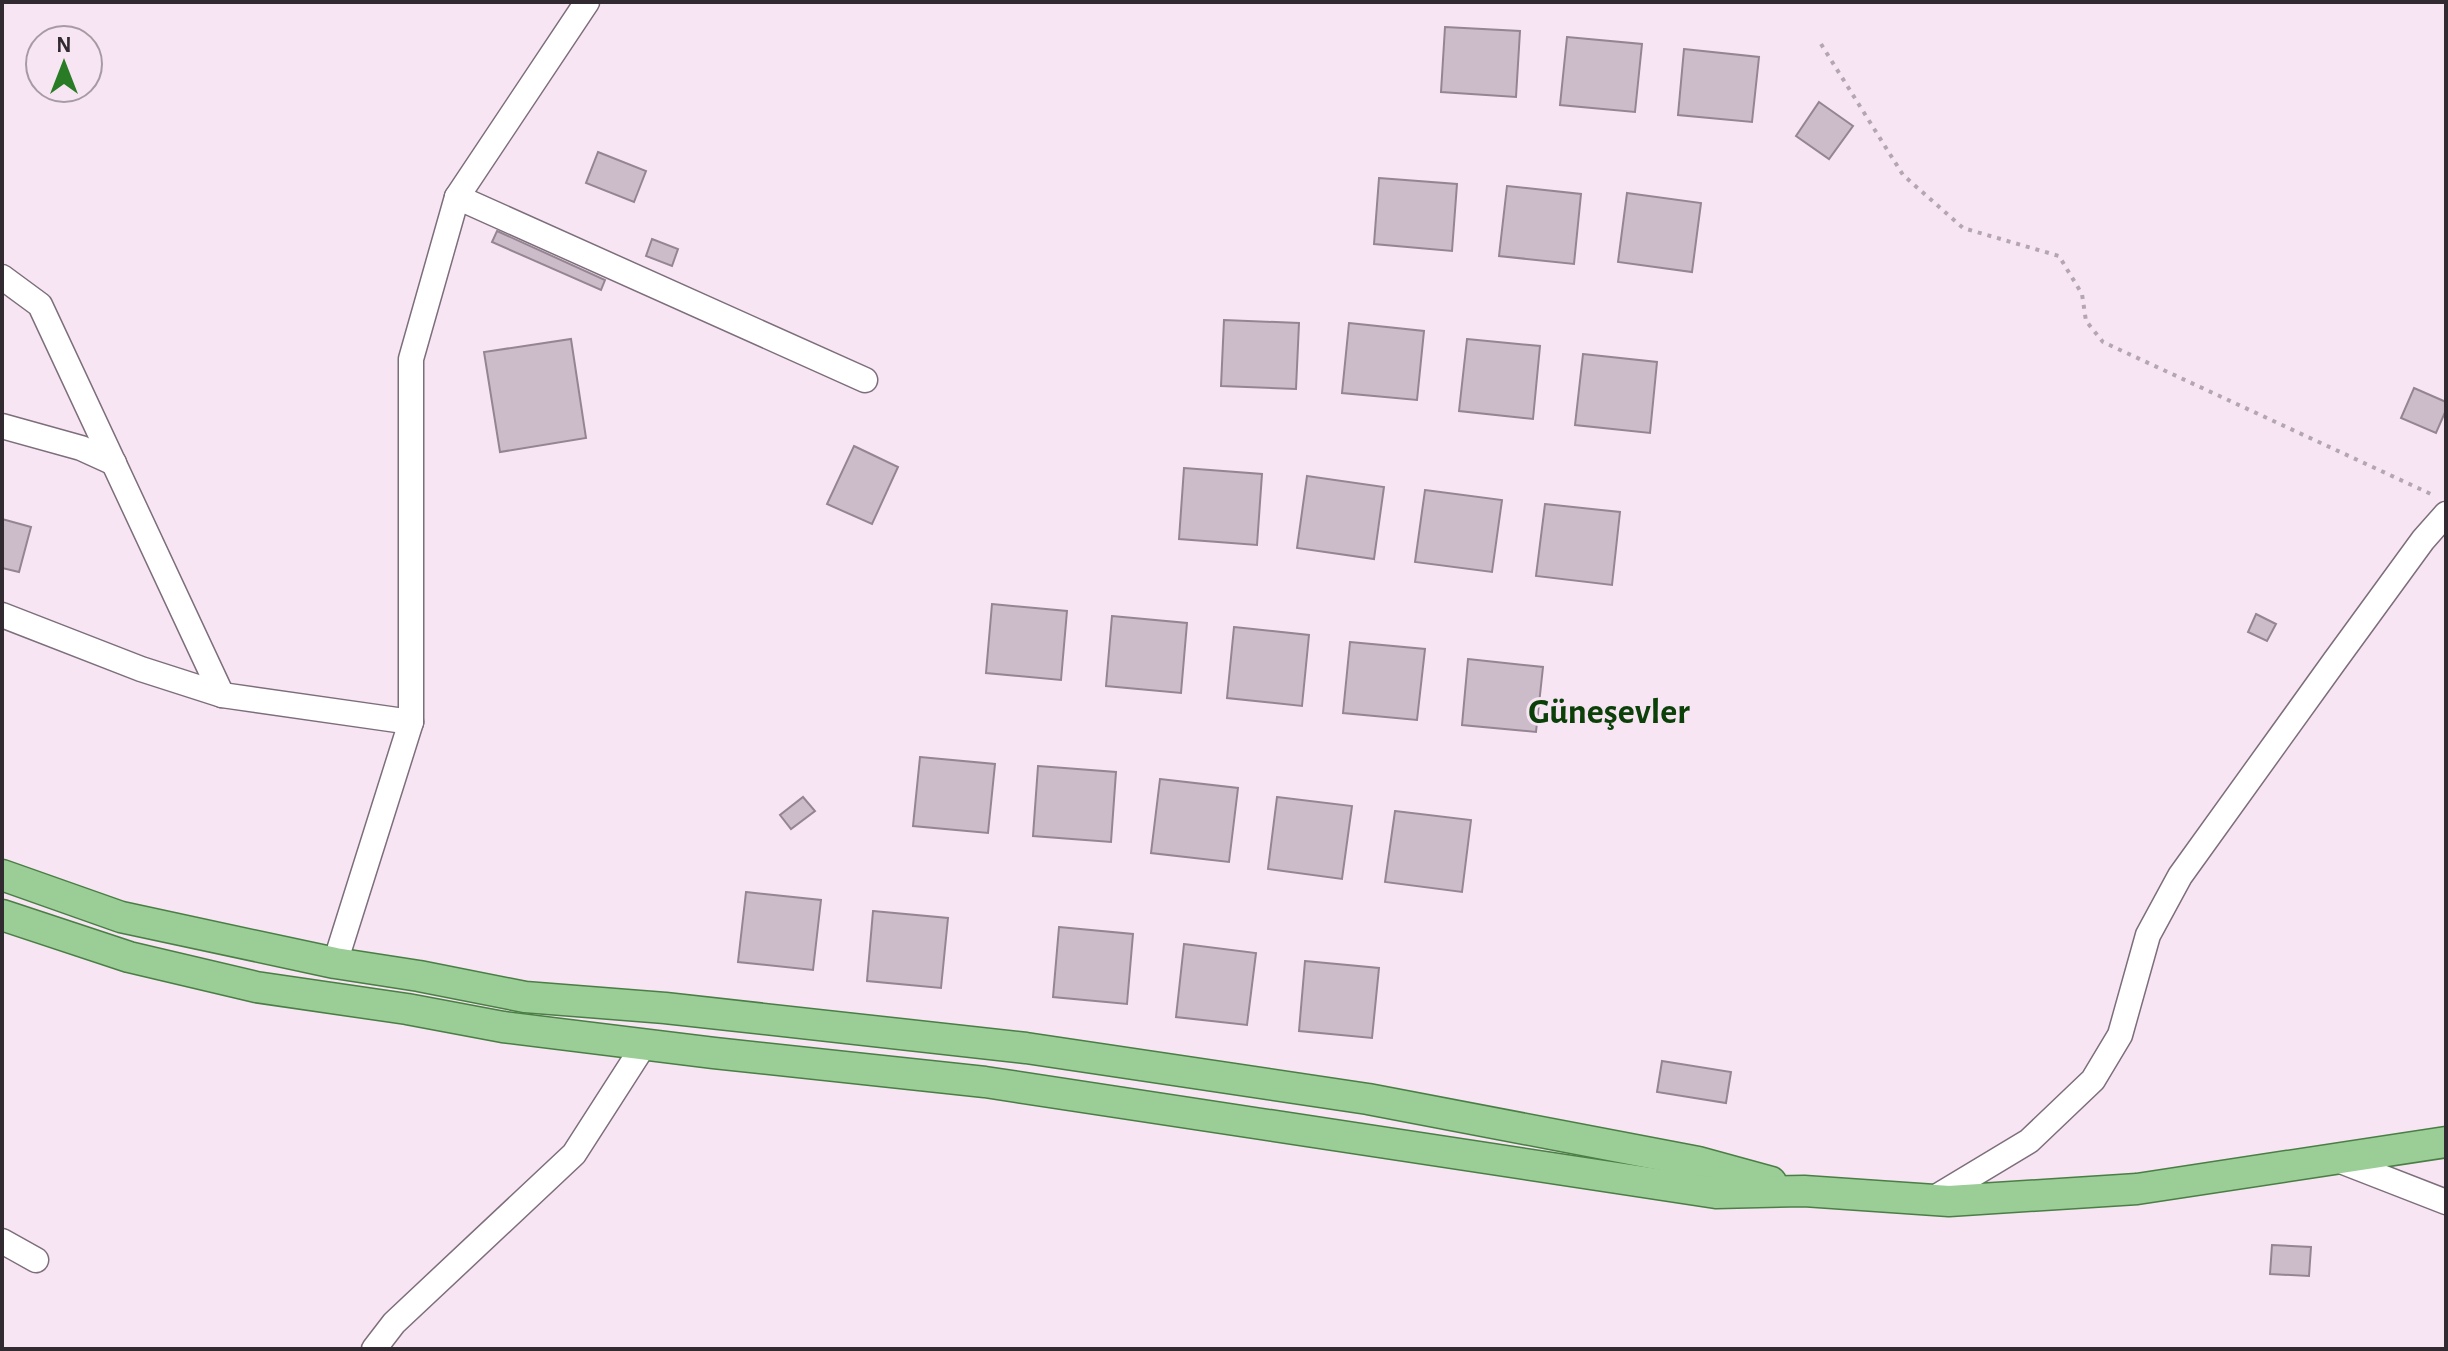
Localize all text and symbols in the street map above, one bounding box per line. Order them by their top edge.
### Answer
north arrow [24,24,104,104]
text: N [56,34,72,56]
district label: Güneşevler [1528,694,1690,730]

